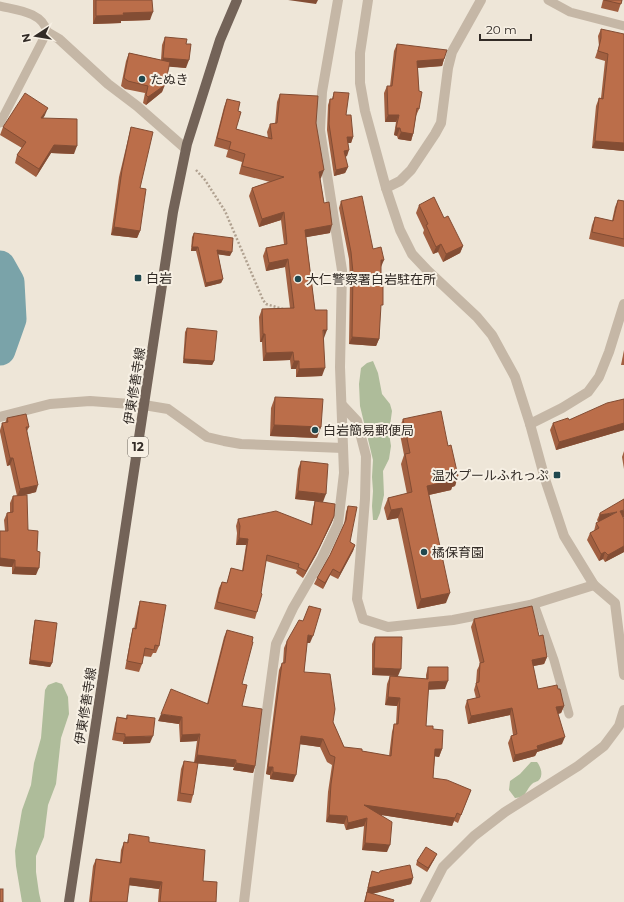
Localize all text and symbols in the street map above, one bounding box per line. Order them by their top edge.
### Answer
north arrow [16,16,56,56]
scale bar [480,16,531,42]
text: 20 m [486,22,517,37]
text: N [18,32,34,44]
place label: たぬき [150,71,189,87]
marker: たぬき [137,74,147,84]
place label: 白岩 [146,270,172,286]
place label: 大仁警察署白岩駐在所 [306,271,436,287]
marker: 白岩 [133,273,143,283]
marker: 大仁警察署白岩駐在所 [293,274,303,284]
street label: 伊東修善寺線 [120,346,148,426]
place label: 白岩簡易郵便局 [323,422,414,438]
marker: 白岩簡易郵便局 [310,425,320,435]
road number: 12 [128,437,148,457]
place label: 温水プールふれっぷ [432,467,549,483]
marker: 温水プールふれっぷ [552,470,562,480]
place label: 橘保育園 [432,544,484,560]
marker: 橘保育園 [419,547,429,557]
street label: 伊東修善寺線 [71,666,99,746]

